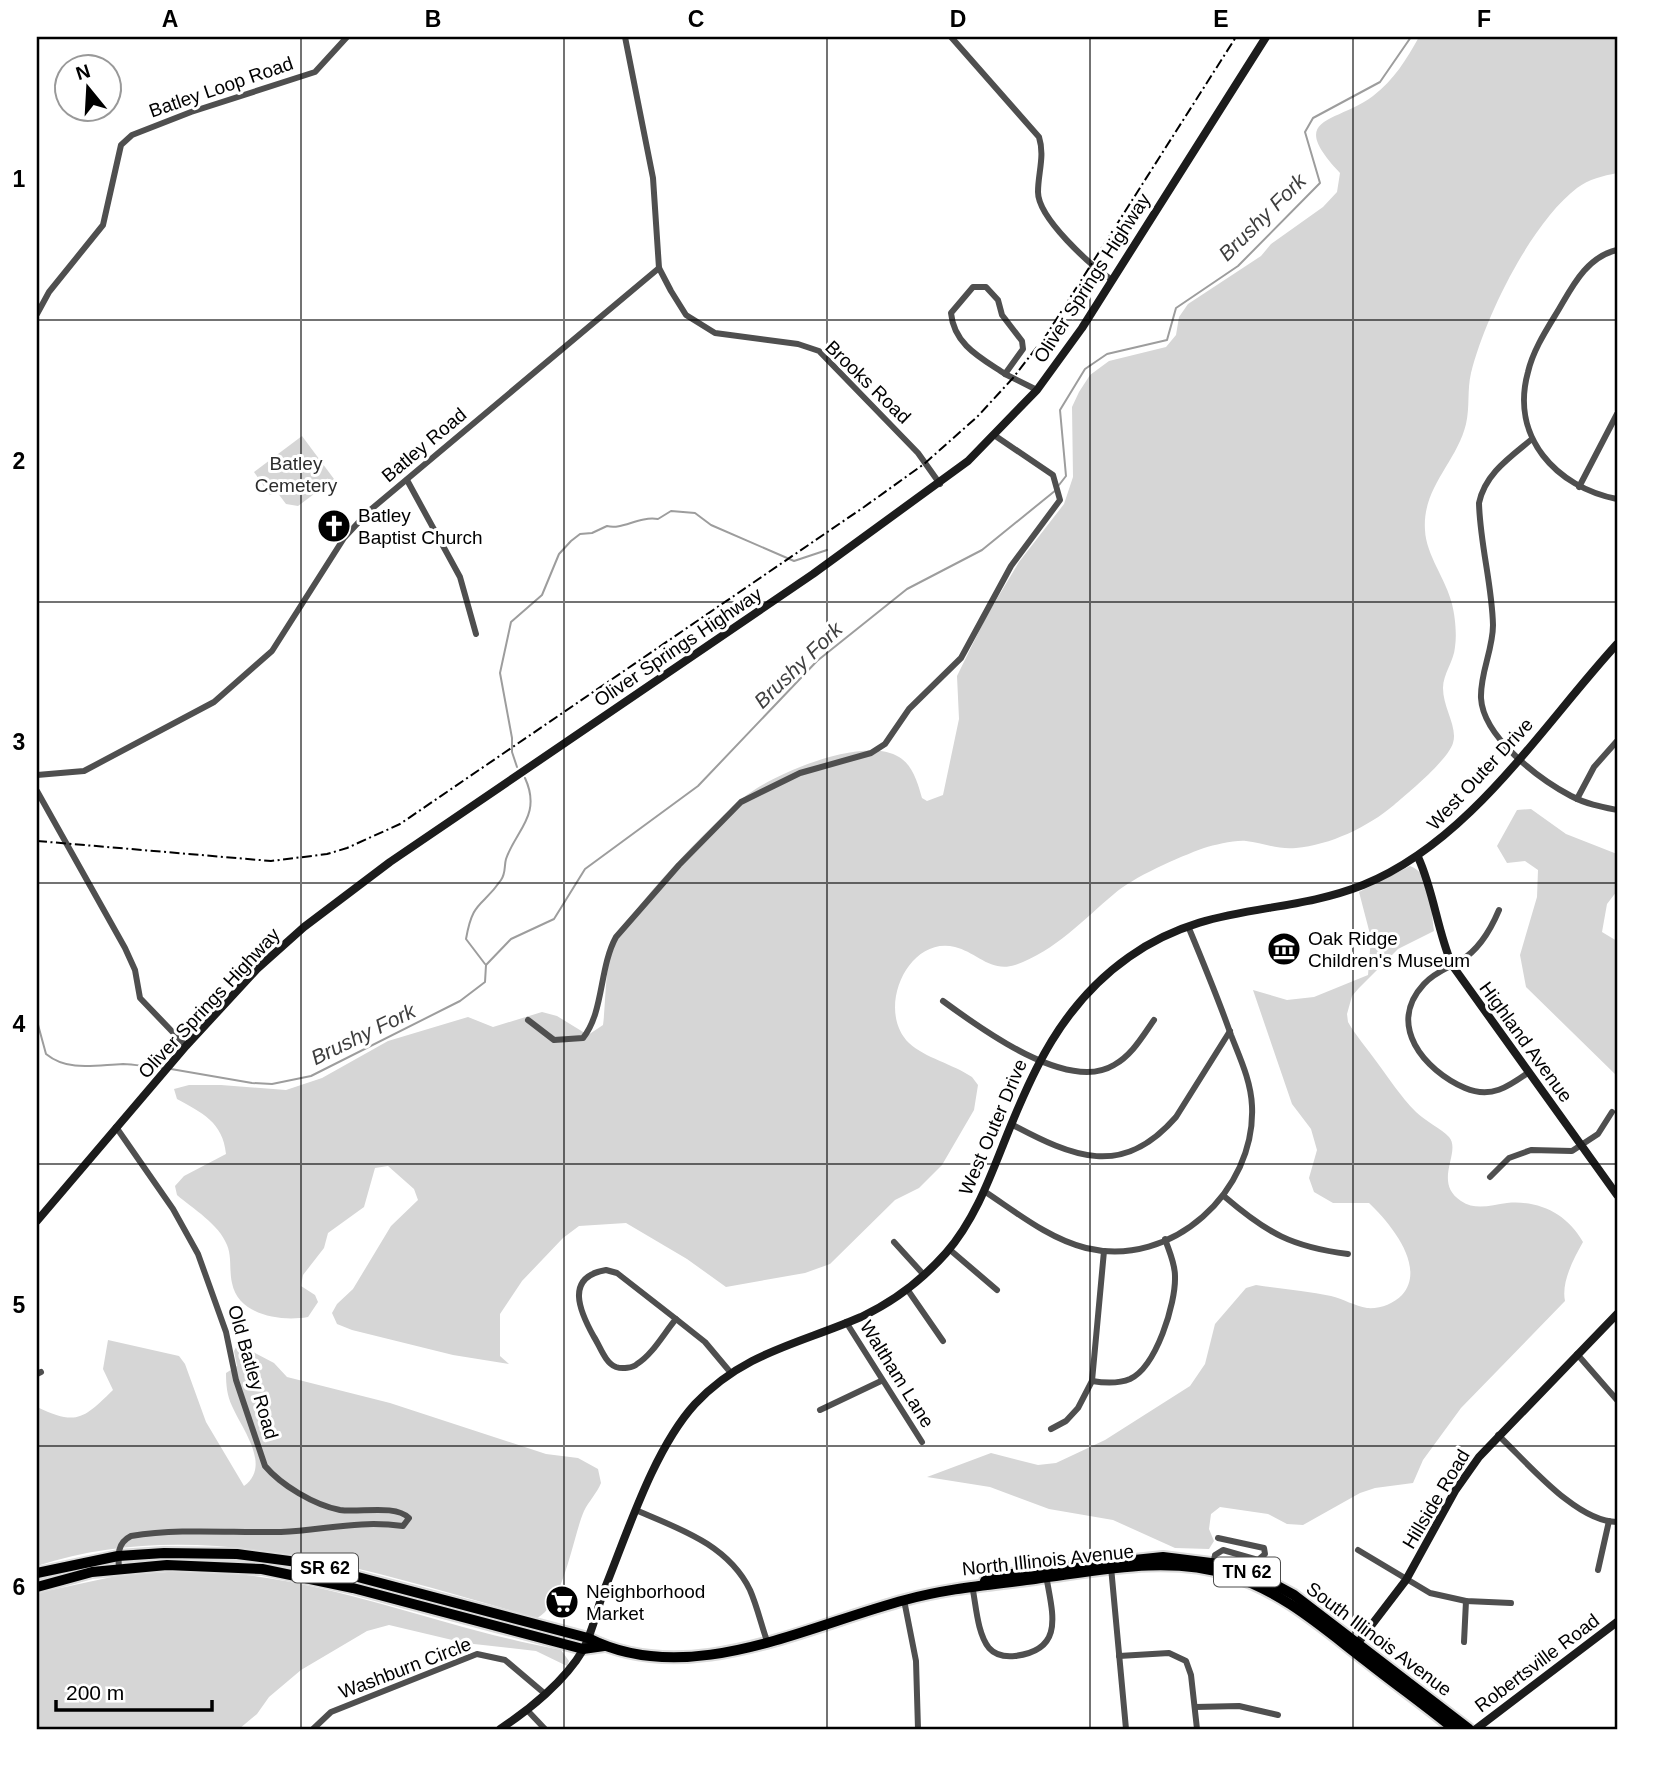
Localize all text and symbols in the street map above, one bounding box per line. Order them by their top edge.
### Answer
text: A [162,6,178,32]
text: B [425,6,441,32]
text: C [688,6,704,32]
text: D [950,6,966,32]
text: E [1213,6,1229,32]
text: F [1477,6,1491,32]
north arrow [52,52,122,122]
street label: Batley Loop Road [146,52,296,122]
text: N [73,60,93,84]
text: 1 [13,166,26,192]
water label: Brushy Fork [1214,168,1311,265]
street label: Oliver Springs Highway [1029,189,1155,367]
street label: Brooks Road [821,336,915,428]
street label: Batley Road [378,404,470,486]
text: 2 [13,448,25,474]
park label: Batley Cemetery [255,453,338,496]
place label: Batley Baptist Church [358,505,483,548]
church icon: Batley Baptist Church [315,507,353,545]
street label: Oliver Springs Highway [590,583,766,711]
water label: Brushy Fork [749,616,848,713]
street label: West Outer Drive [1423,714,1537,834]
text: 3 [13,729,25,755]
street label: Oliver Springs Highway [134,923,284,1082]
place label: Oak Ridge Children's Museum [1308,928,1470,971]
museum icon: Oak Ridge Children's Museum [1265,930,1303,968]
street label: Highland Avenue [1475,978,1577,1106]
water label: Brushy Fork [307,998,420,1069]
text: 4 [13,1011,26,1037]
street label: West Outer Drive [955,1056,1031,1198]
text: 5 [13,1292,26,1318]
street label: Old Batley Road [224,1303,282,1441]
street label: Waltham Lane [856,1317,938,1431]
street label: Hillside Road [1398,1446,1474,1552]
street label: North Illinois Avenue [961,1541,1135,1579]
road number: SR 62 [292,1554,358,1582]
road number: TN 62 [1214,1558,1280,1587]
text: 6 [13,1574,25,1600]
street label: South Illinois Avenue [1302,1578,1456,1700]
place label: Neighborhood Market [586,1581,705,1624]
supermarket icon: Neighborhood Market [543,1583,581,1621]
street label: Robertsville Road [1471,1609,1603,1717]
street label: Washburn Circle [336,1633,474,1703]
scale bar [56,1668,212,1712]
text: 200 m [66,1681,124,1704]

